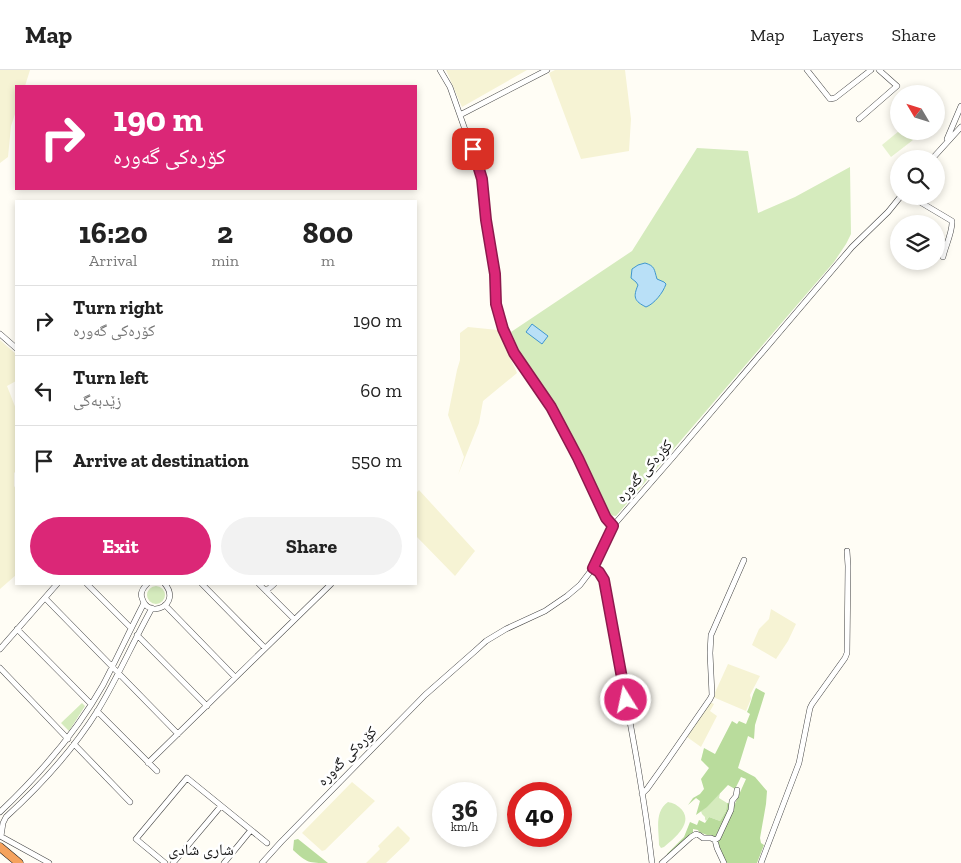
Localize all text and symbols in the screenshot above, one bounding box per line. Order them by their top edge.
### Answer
text: Map [25,20,72,49]
text: Map [750,24,785,46]
text: Layers [813,24,864,46]
text: Share [892,24,936,46]
north arrow [890,85,945,140]
map controls [890,85,945,270]
text: 190 m [113,98,203,140]
icon: right [30,105,95,170]
pin [452,128,494,170]
icon: arrive [459,135,487,163]
text: کۆرەکی گەورە [113,143,226,170]
button: search [890,150,945,205]
text: 16:20 [79,215,148,251]
text: 2 [217,215,233,251]
text: 800 [303,215,353,251]
button: layers [890,215,945,270]
text: Arrival [89,251,137,270]
text: min [211,251,239,270]
text: m [321,251,335,270]
text: Turn right [73,296,163,319]
icon: right [30,307,58,335]
text: 190 m [353,309,402,332]
text: کۆرەکی گەورە [73,321,155,340]
text: Turn left [73,366,148,389]
icon: left [30,377,58,405]
text: 60 m [360,379,402,402]
text: زێدبەگی [73,391,122,410]
street label: کۆرەکی گەورە [612,436,677,507]
icon: arrive [30,447,58,475]
text: Arrive at destination [73,449,249,472]
text: 550 m [351,449,402,472]
button: Exit [30,517,211,575]
button: Share [221,517,402,575]
position arrow [599,673,651,725]
street label: کۆرەکی گەورە [313,722,381,790]
speed limit sign: 40 [507,782,572,847]
text: 36 [451,793,478,823]
text: km/h [451,820,478,834]
district label: شاری شادی [168,840,234,860]

